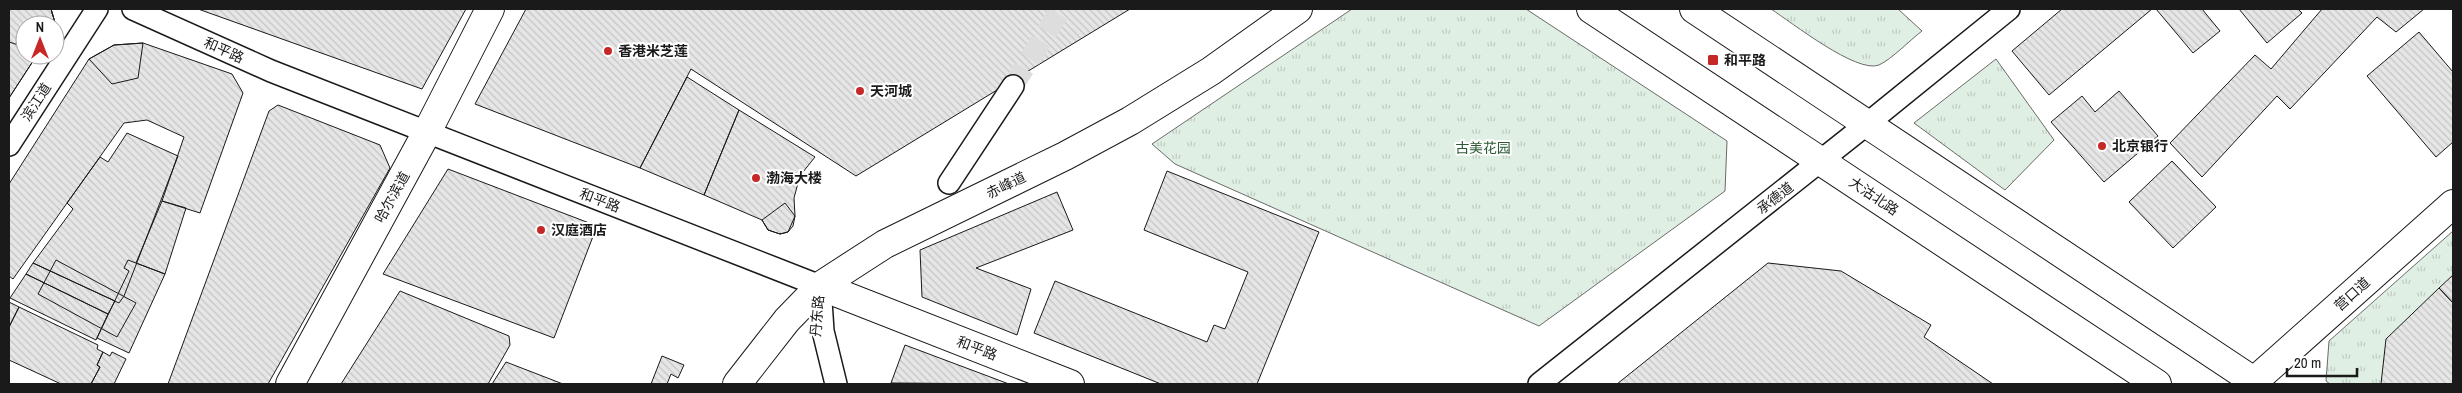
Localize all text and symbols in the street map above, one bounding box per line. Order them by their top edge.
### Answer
north arrow [15,15,65,65]
text: N [36,18,44,36]
street label: 和平路 [201,33,247,67]
place label: 香港米芝莲 [618,42,688,60]
marker: 香港米芝莲 [602,45,614,57]
place label: 和平路 [1724,51,1766,69]
marker: 和平路 [1706,53,1720,67]
street label: 滨江道 [17,79,55,125]
place label: 天河城 [870,82,912,100]
marker: 天河城 [854,85,866,97]
place label: 北京银行 [2112,137,2168,155]
park label: 古美花园 [1455,139,1511,157]
marker: 北京银行 [2096,140,2108,152]
street label: 哈尔滨道 [371,168,413,226]
street label: 赤峰道 [983,168,1029,202]
place label: 渤海大楼 [766,169,822,187]
marker: 渤海大楼 [750,172,762,184]
street label: 大沽北路 [1846,173,1902,219]
street label: 承德道 [1753,178,1797,218]
street label: 和平路 [577,184,623,216]
place label: 汉庭酒店 [551,221,607,239]
marker: 汉庭酒店 [535,224,547,236]
street label: 营口道 [2330,273,2374,315]
street label: 丹东路 [806,294,828,338]
street label: 和平路 [954,332,1000,364]
scale bar [2287,346,2357,378]
text: 20 m [2294,352,2321,373]

